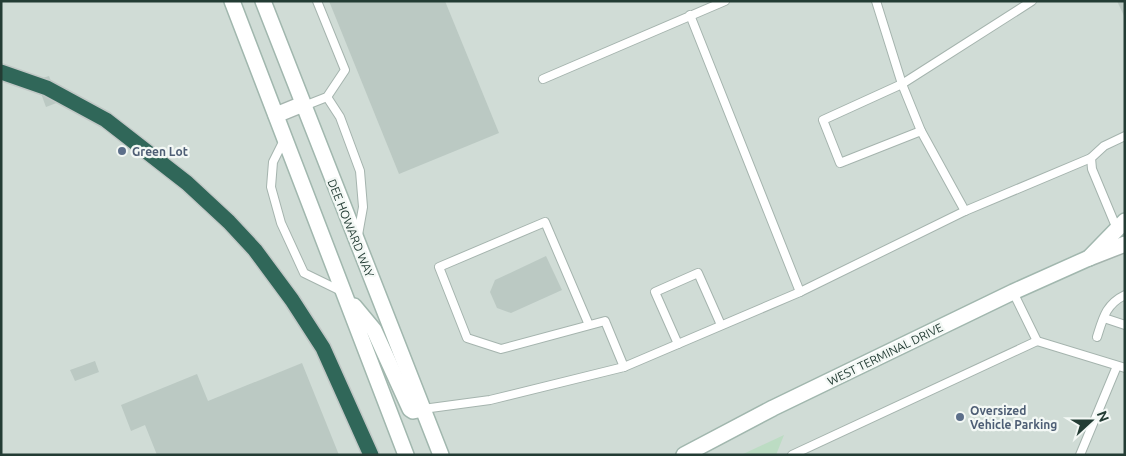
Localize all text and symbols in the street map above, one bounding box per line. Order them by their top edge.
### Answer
marker: Green Lot [116,145,128,157]
place label: Green Lot [132,145,188,158]
street label: DEE HOWARD WAY [325,177,377,279]
street label: WEST TERMINAL DRIVE [825,320,945,388]
north arrow [1066,396,1116,446]
place label: Oversized Vehicle Parking [970,404,1057,431]
text: N [1094,409,1112,424]
marker: Oversized Vehicle Parking [954,411,966,423]

